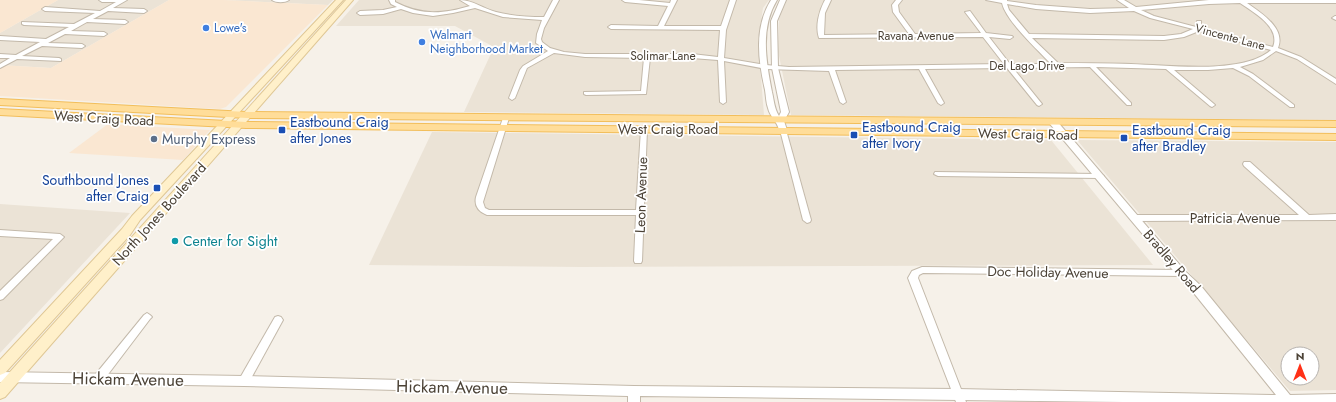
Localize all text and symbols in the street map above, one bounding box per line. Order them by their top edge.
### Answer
place label: Lowe's [214,19,247,37]
street label: Vincente Lane [1193,19,1267,55]
marker: Lowe's [201,23,211,33]
place label: Walmart Neighborhood Market [430,26,543,58]
street label: Ravana Avenue [878,27,954,45]
marker: Walmart Neighborhood Market [417,37,427,47]
street label: Solimar Lane [630,47,696,65]
street label: Del Lago Drive [989,57,1065,75]
street label: West Craig Road [53,105,155,131]
place label: Eastbound Craig after Jones [290,112,389,148]
place label: Eastbound Craig after Ivory [862,117,961,153]
street label: West Craig Road [618,119,718,139]
place label: Eastbound Craig after Bradley [1132,120,1231,156]
street label: West Craig Road [978,123,1078,145]
marker: Eastbound Craig after Jones [277,125,287,135]
place label: Murphy Express [162,129,256,149]
marker: Eastbound Craig after Ivory [849,130,859,140]
marker: Eastbound Craig after Bradley [1119,133,1129,143]
marker: Murphy Express [149,134,159,144]
street label: Leon Avenue [630,157,652,233]
street label: North Jones Boulevard [107,158,211,270]
place label: Southbound Jones after Craig [42,170,149,206]
marker: Southbound Jones after Craig [152,183,162,193]
street label: Patricia Avenue [1190,208,1280,228]
street label: Bradley Road [1139,225,1205,297]
place label: Center for Sight [183,231,278,251]
marker: Center for Sight [170,236,180,246]
street label: Doc Holiday Avenue [987,261,1109,283]
north arrow [1280,346,1320,386]
text: N [1296,348,1304,364]
street label: Hickam Avenue [72,366,184,392]
street label: Hickam Avenue [396,374,508,400]

